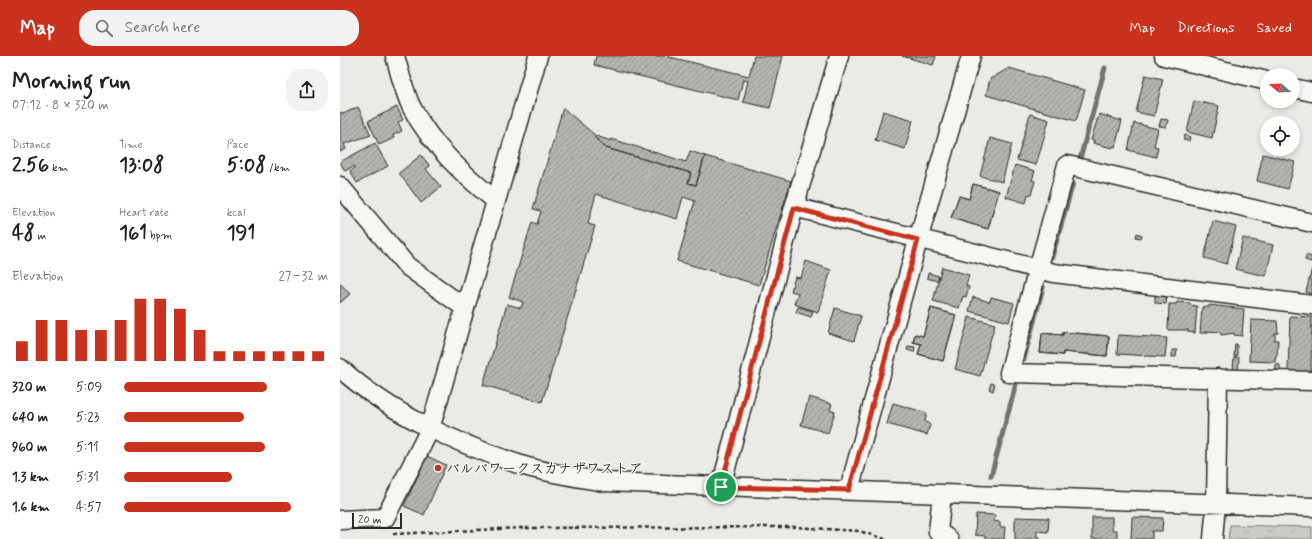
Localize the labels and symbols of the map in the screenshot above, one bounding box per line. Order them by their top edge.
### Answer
north arrow [1260,68,1300,108]
place label: バルバワークスカナザワストア [446,460,643,478]
marker: バルバワークスカナザワストア [433,463,443,473]
pin [704,470,738,504]
scale bar [352,511,402,530]

